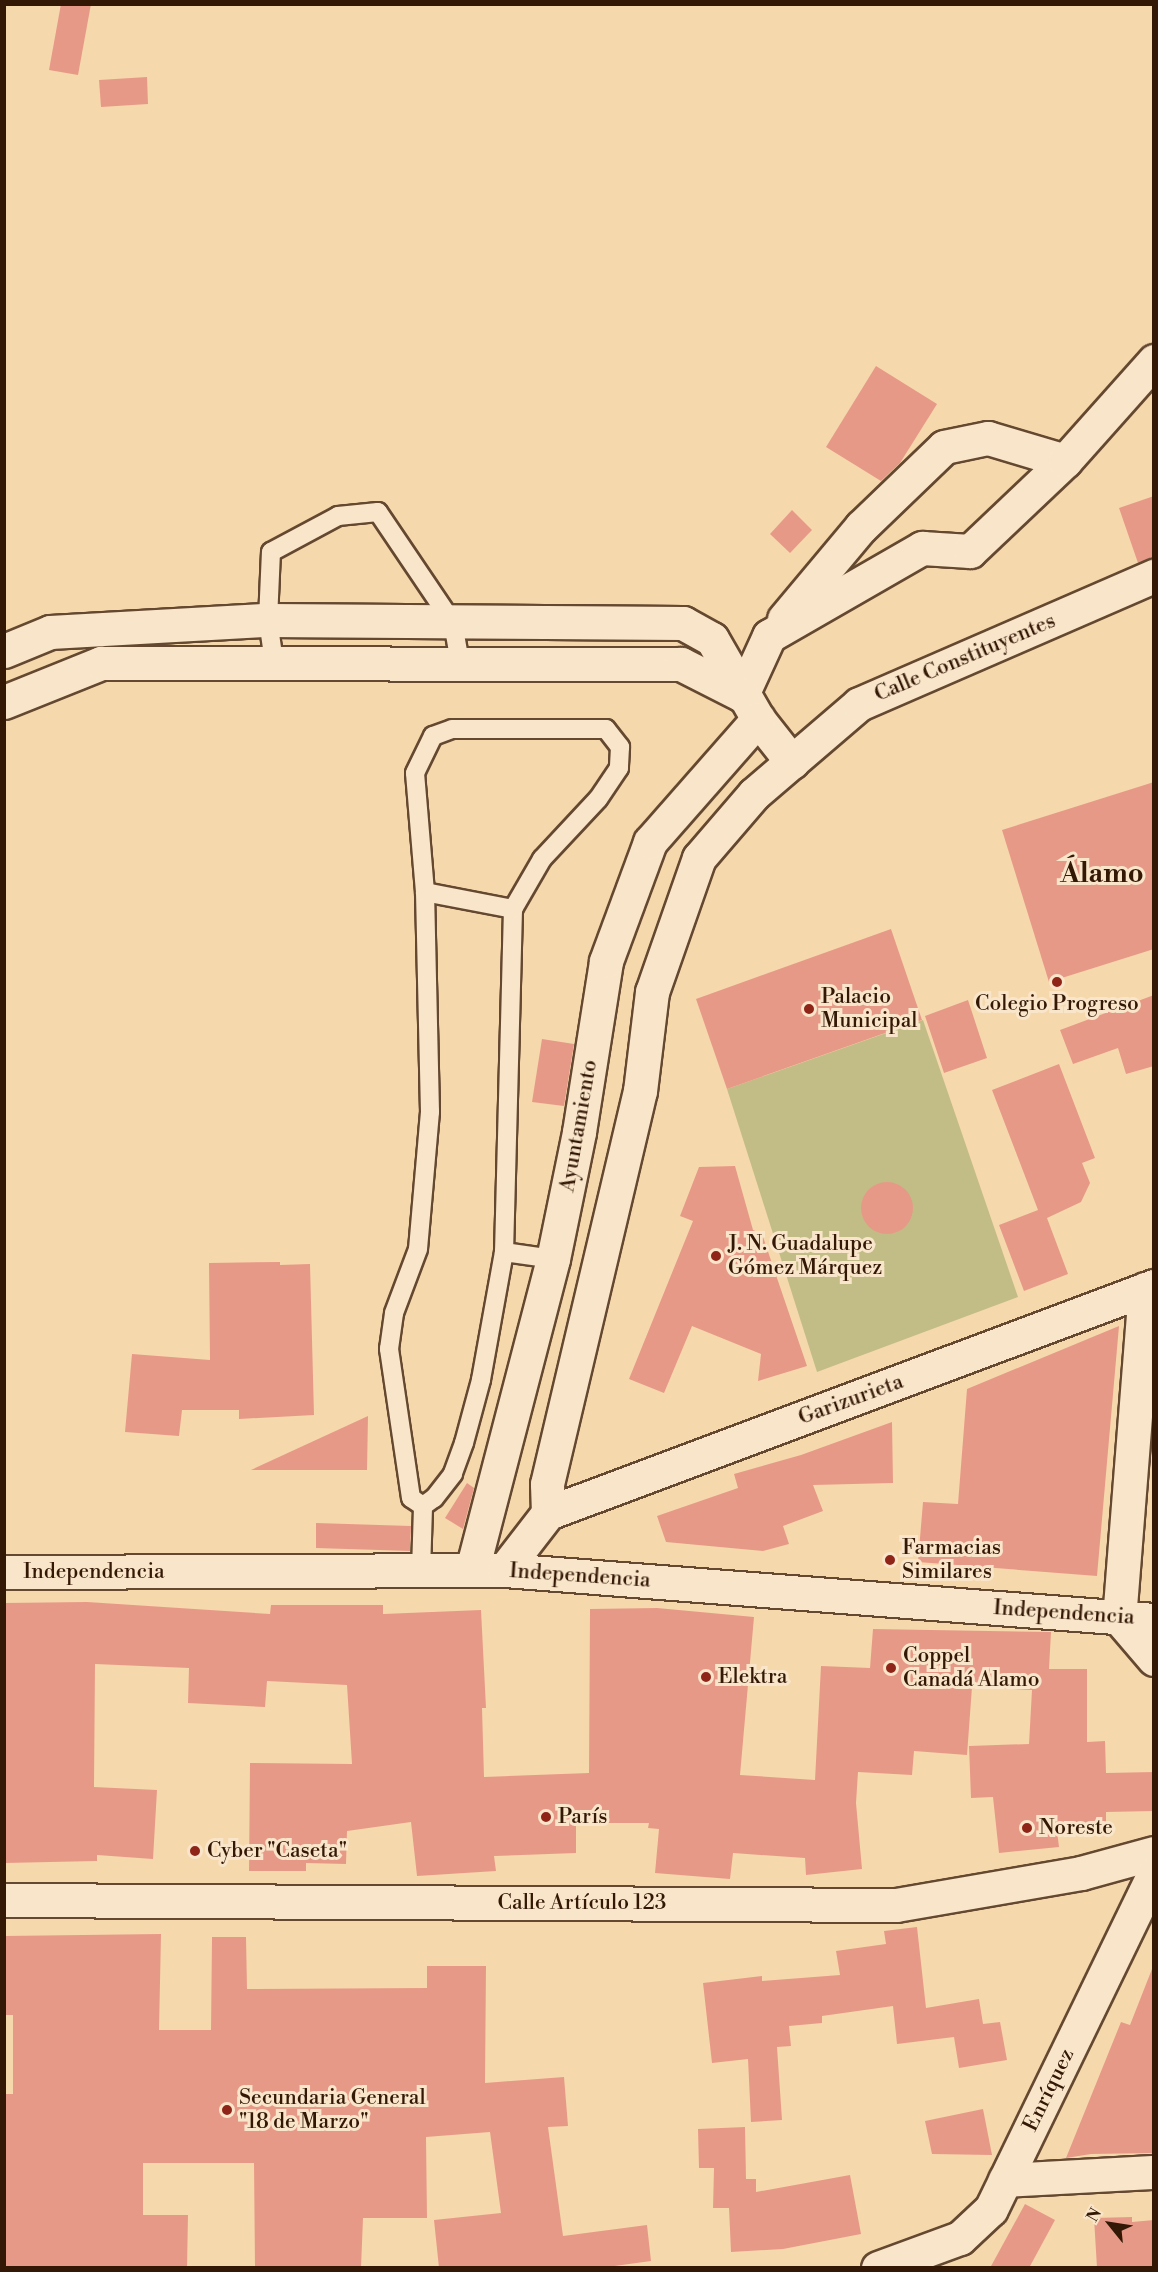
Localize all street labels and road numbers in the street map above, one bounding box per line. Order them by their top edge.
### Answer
street label: Calle Constituyentes [871,608,1059,708]
street label: Ayuntamiento [555,1058,603,1194]
street label: Garizurieta [795,1369,907,1431]
street label: Independencia [509,1558,651,1594]
street label: Independencia [23,1559,165,1585]
street label: Independencia [993,1595,1135,1631]
street label: Calle Artículo 123 [498,1890,666,1916]
street label: Enríquez [1018,2044,1080,2136]

